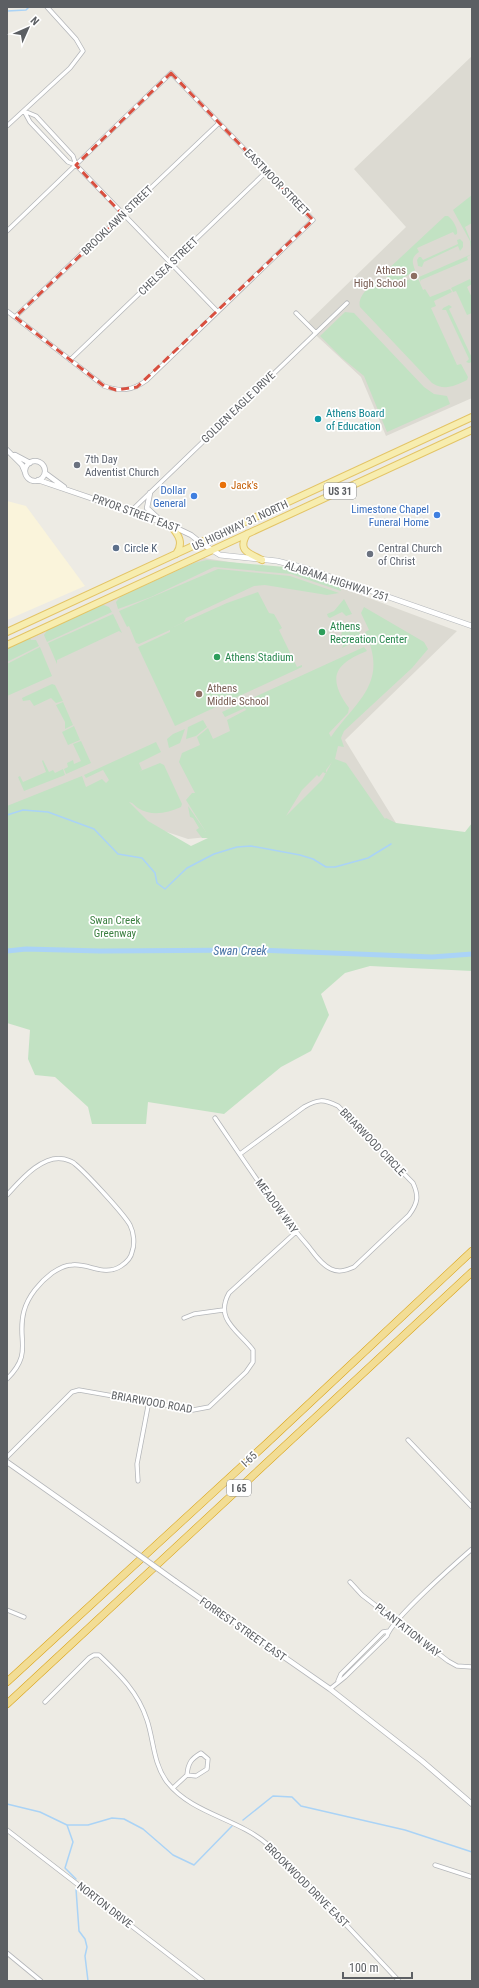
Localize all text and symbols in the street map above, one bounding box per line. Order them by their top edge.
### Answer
north arrow [8,8,48,48]
text: N [28,14,42,28]
street label: EASTMOOR STREET [242,146,312,218]
street label: BROOKLAWN STREET [79,183,156,258]
street label: CHELSEA STREET [136,234,201,298]
place label: Athens High School [354,264,406,290]
marker: Athens High School [409,271,419,281]
street label: GOLDEN EAGLE DRIVE [199,368,278,446]
place label: Athens Board of Education [326,407,384,433]
marker: Athens Board of Education [313,414,323,424]
place label: 7th Day Adventist Church [85,453,159,479]
marker: 7th Day Adventist Church [72,460,82,470]
place label: Jack's [231,479,258,492]
marker: Jack's [218,480,228,490]
road number: US 31 [324,483,356,499]
place label: Dollar General [153,484,187,510]
marker: Dollar General [189,491,199,501]
street label: PRYOR STREET EAST [90,492,181,535]
street label: US HIGHWAY 31 NORTH [190,498,290,553]
place label: Limestone Chapel Funeral Home [351,503,429,529]
marker: Limestone Chapel Funeral Home [432,510,442,520]
place label: Circle K [124,542,157,555]
place label: Central Church of Christ [378,542,442,568]
marker: Circle K [111,543,121,553]
marker: Central Church of Christ [365,549,375,559]
street label: ALABAMA HIGHWAY 251 [283,558,391,605]
place label: Athens Recreation Center [330,620,408,646]
marker: Athens Recreation Center [317,627,327,637]
place label: Athens Stadium [225,651,294,664]
marker: Athens Stadium [212,652,222,662]
place label: Athens Middle School [207,682,269,708]
marker: Athens Middle School [194,689,204,699]
park label: Swan Creek Greenway [90,914,140,940]
water label: Swan Creek [213,944,268,958]
street label: BRIARWOOD CIRCLE [337,1106,409,1179]
street label: MEADOW WAY [253,1177,301,1236]
street label: BRIARWOOD ROAD [110,1389,194,1416]
street label: I-65 [239,1449,260,1470]
road number: I 65 [227,1480,251,1496]
street label: FORREST STREET EAST [197,1595,289,1664]
street label: PLANTATION WAY [372,1601,443,1660]
street label: BROOKWOOD DRIVE EAST [262,1841,352,1930]
street label: NORTON DRIVE [74,1880,135,1931]
scale bar [343,1954,412,1980]
text: 100 m [349,1961,379,1975]

